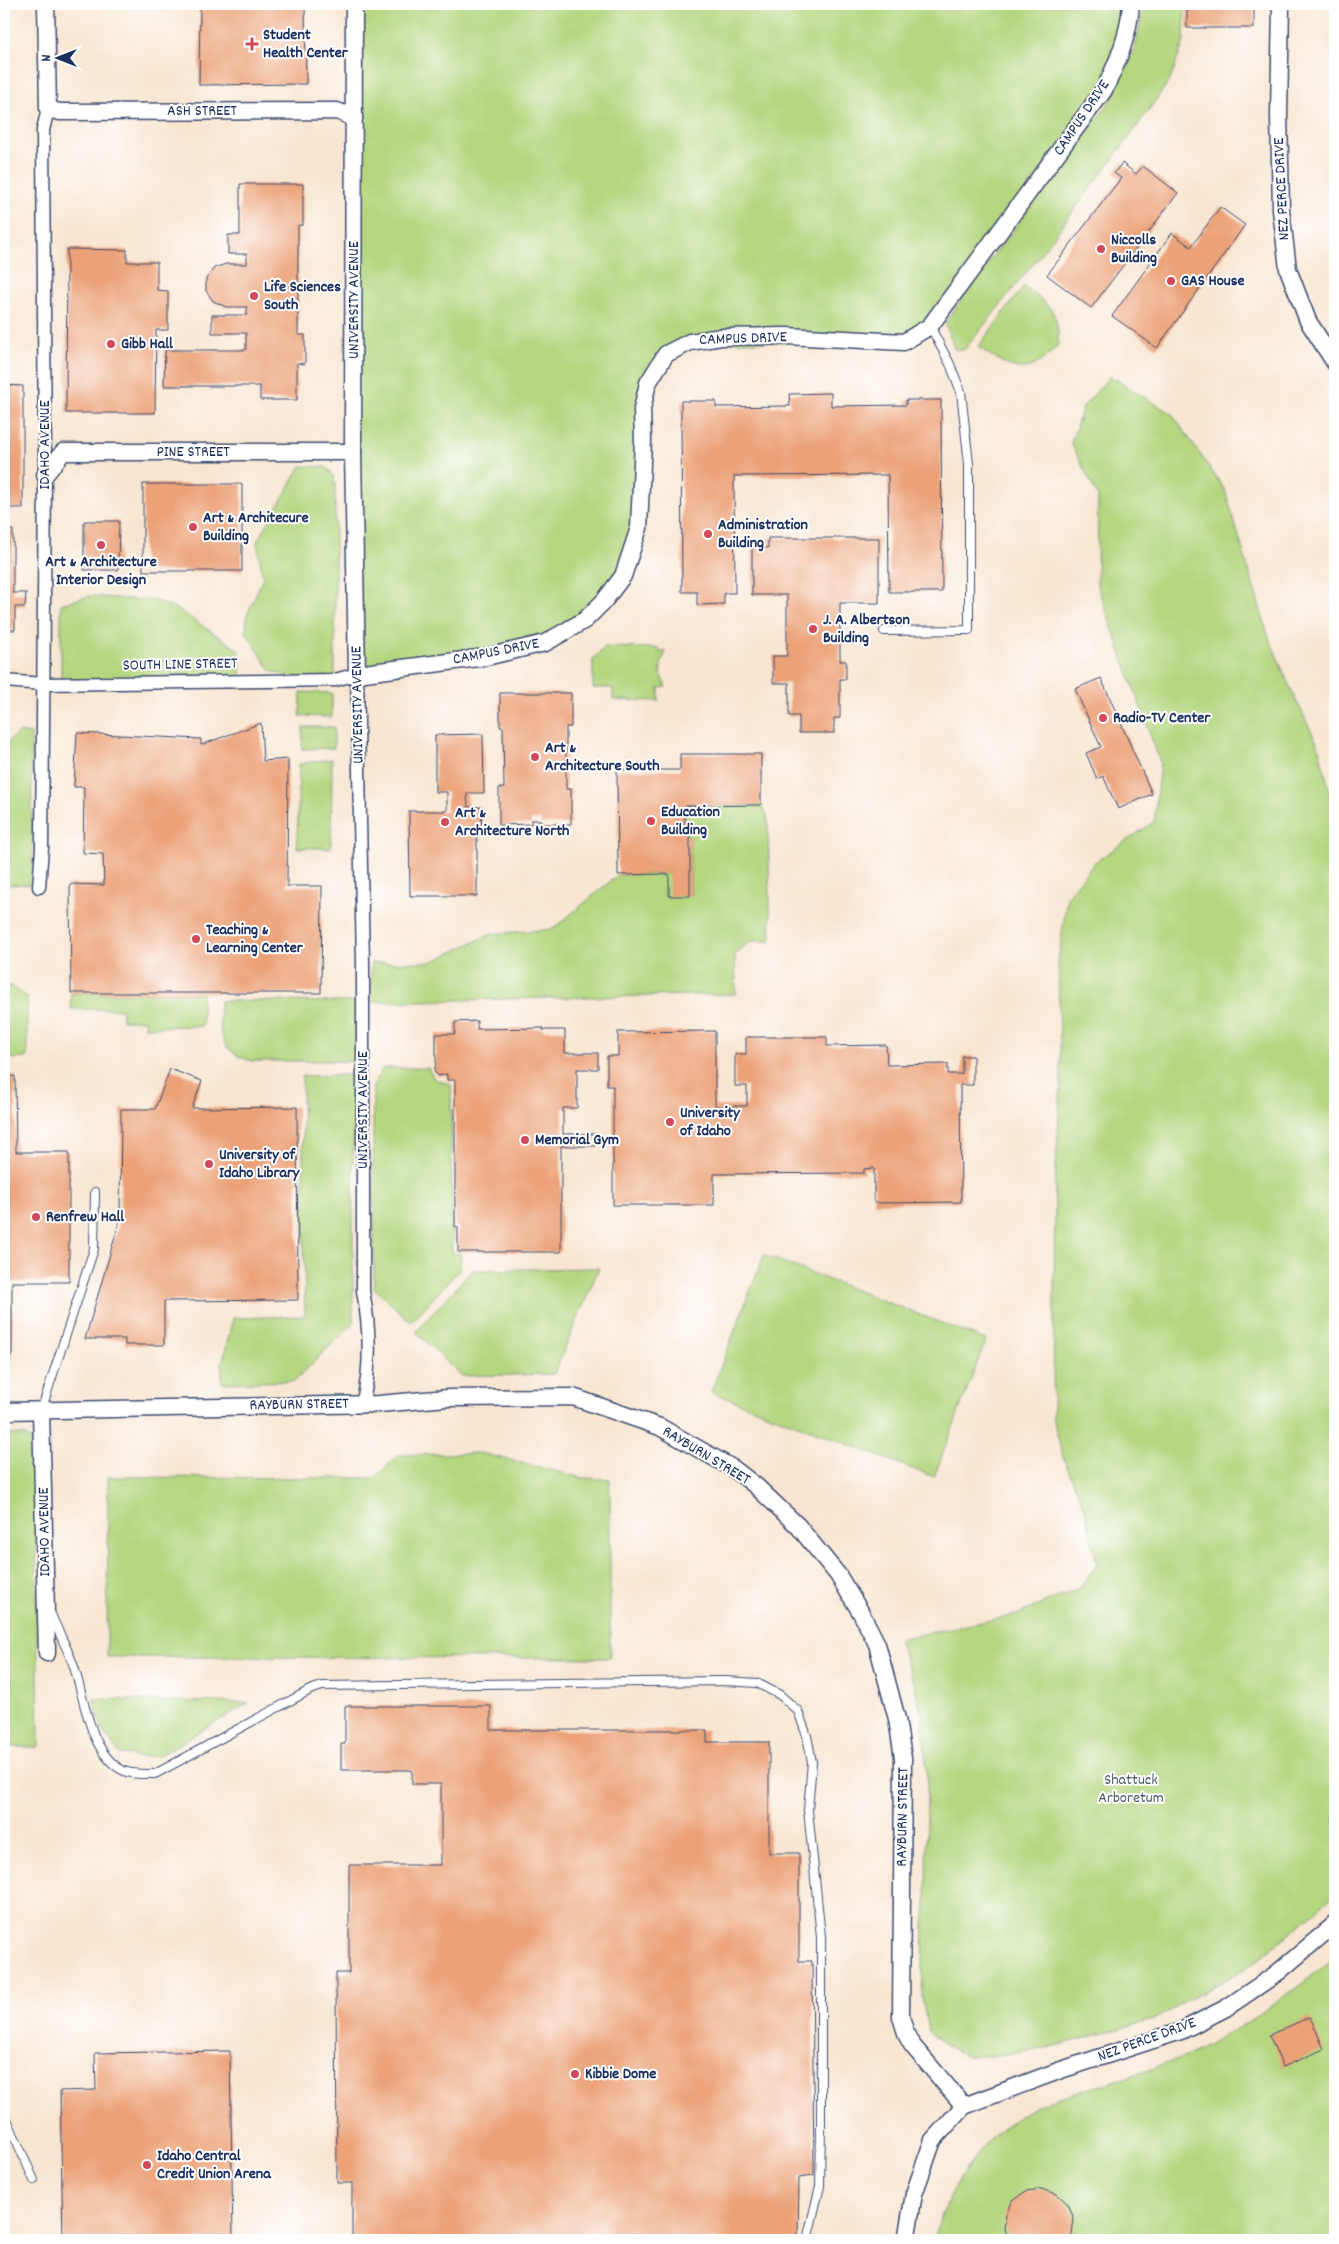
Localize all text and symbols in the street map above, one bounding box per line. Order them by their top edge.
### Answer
place label: Student Health Center [263,24,349,65]
north arrow [32,32,82,82]
marker: Student Health Center [245,37,259,51]
text: N [37,54,57,61]
street label: CAMPUS DRIVE [1048,75,1116,161]
street label: ASH STREET [167,100,238,123]
street label: NEZ PERCE DRIVE [1268,136,1296,241]
place label: Niccolls Building [1111,229,1157,270]
street label: UNIVERSITY AVENUE [343,240,366,359]
marker: Niccolls Building [1095,243,1107,255]
place label: GAS House [1181,270,1245,293]
marker: GAS House [1165,275,1177,287]
place label: Life Sciences South [264,276,341,317]
marker: Life Sciences South [248,290,260,302]
street label: CAMPUS DRIVE [699,326,788,352]
place label: Gibb Hall [121,333,173,356]
marker: Gibb Hall [105,338,117,350]
street label: IDAHO AVENUE [34,399,57,490]
street label: PINE STREET [156,441,230,464]
place label: Art & Architecure Building [203,507,309,548]
place label: Administration Building [718,514,808,555]
marker: Art & Architecure Building [187,521,199,533]
marker: Administration Building [702,528,714,540]
marker: Art & Architecture Interior Design [95,539,107,551]
place label: Art & Architecture Interior Design [45,551,157,592]
place label: J. A. Albertson Building [823,609,910,650]
marker: J. A. Albertson Building [807,623,819,635]
street label: CAMPUS DRIVE [451,632,542,672]
street label: UNIVERSITY AVENUE [345,645,371,764]
street label: SOUTH LINE STREET [122,652,238,677]
place label: Radio-TV Center [1113,707,1211,730]
marker: Radio-TV Center [1097,712,1109,724]
place label: Art & Architecture South [545,737,659,778]
marker: Art & Architecture South [529,751,541,763]
place label: Education Building [661,801,720,842]
place label: Art & Architecture North [455,802,569,843]
marker: Education Building [645,815,657,827]
marker: Art & Architecture North [439,816,451,828]
place label: Teaching & Learning Center [206,919,304,960]
marker: Teaching & Learning Center [190,933,202,945]
street label: UNIVERSITY AVENUE [352,1050,375,1169]
place label: University of Idaho [680,1102,741,1143]
marker: University of Idaho [664,1116,676,1128]
place label: Memorial Gym [535,1129,619,1152]
marker: Memorial Gym [519,1134,531,1146]
place label: University of Idaho Library [219,1144,301,1185]
marker: University of Idaho Library [203,1158,215,1170]
place label: Renfrew Hall [46,1206,124,1229]
marker: Renfrew Hall [30,1211,42,1223]
street label: RAYBURN STREET [249,1393,349,1417]
street label: RAYBURN STREET [658,1421,755,1492]
street label: IDAHO AVENUE [33,1486,57,1577]
street label: RAYBURN STREET [891,1767,915,1867]
park label: Shattuck Arboretum [1098,1769,1164,1810]
street label: NEZ PERCE DRIVE [1095,2011,1200,2068]
place label: Kibbie Dome [585,2063,656,2086]
marker: Kibbie Dome [569,2068,581,2080]
place label: Idaho Central Credit Union Arena [157,2145,272,2186]
marker: Idaho Central Credit Union Arena [141,2159,153,2171]

